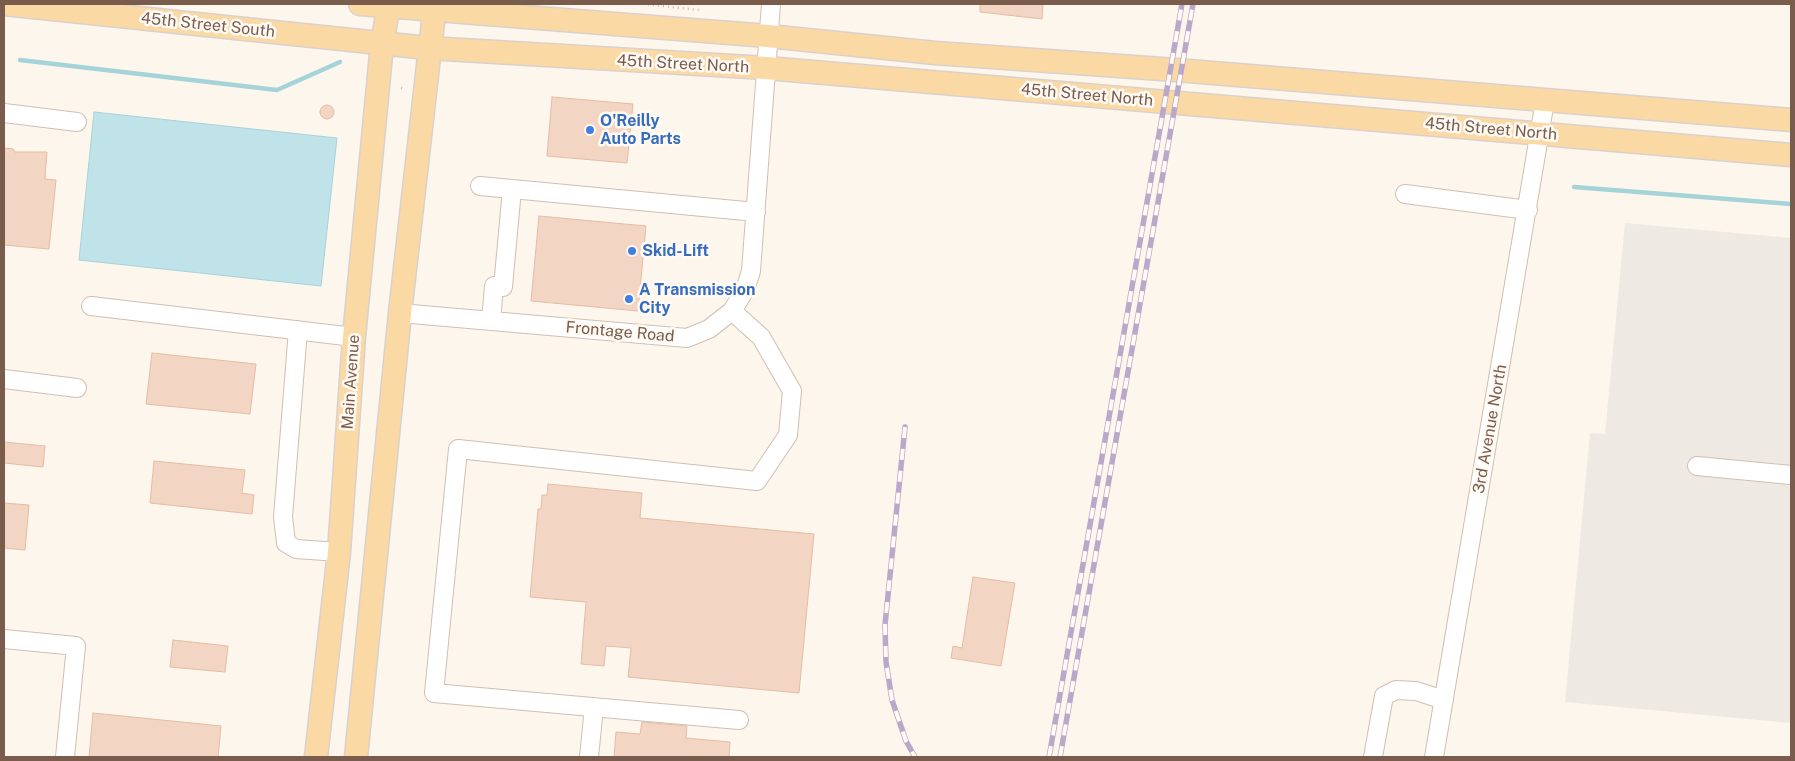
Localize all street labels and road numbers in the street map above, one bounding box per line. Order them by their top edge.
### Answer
street label: 45th Street South [140,8,276,42]
street label: 45th Street North [616,51,750,77]
street label: 45th Street North [1020,80,1154,110]
street label: 45th Street North [1424,114,1558,144]
street label: Frontage Road [565,318,675,346]
street label: Main Avenue [338,334,364,430]
street label: 3rd Avenue North [1469,363,1511,495]

